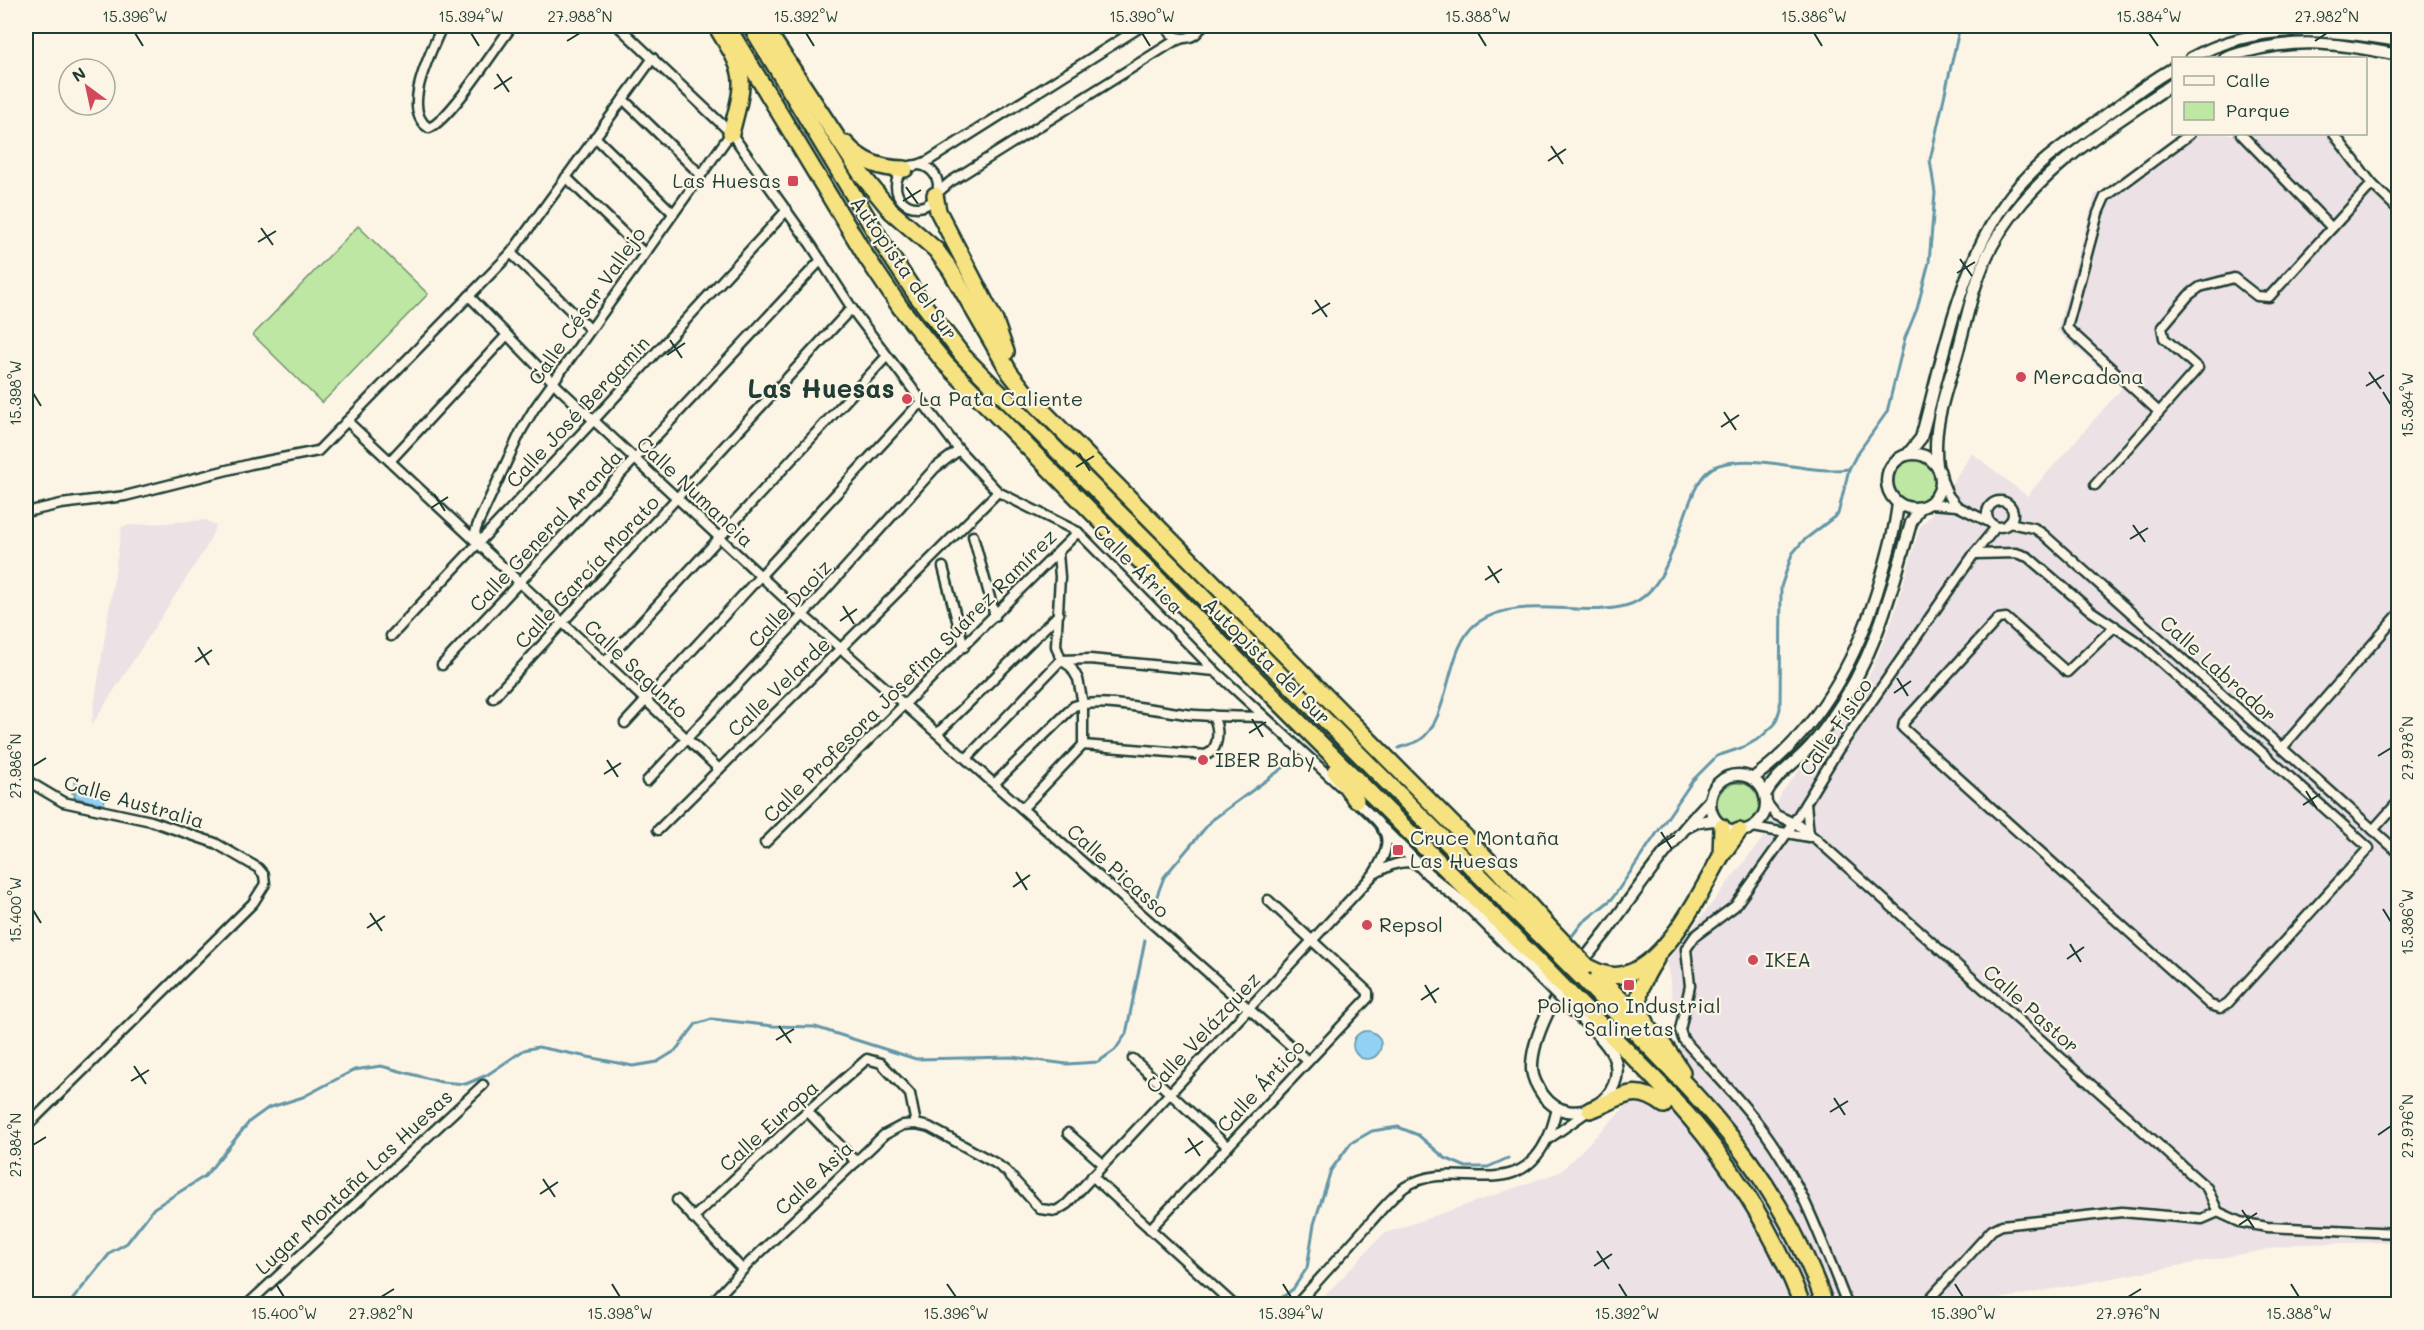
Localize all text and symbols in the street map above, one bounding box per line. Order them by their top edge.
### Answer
text: 15.396°W [102,6,168,26]
text: 15.394°W [438,6,504,26]
text: 27.988°N [548,6,613,26]
text: 15.392°W [774,6,838,26]
text: 15.390°W [1109,6,1175,26]
text: 15.388°W [1445,6,1511,26]
text: 15.386°W [1781,6,1847,26]
text: 15.384°W [2116,6,2182,26]
text: 27.982°N [2295,6,2359,26]
north arrow [57,57,117,117]
legend [2172,57,2367,135]
text: N [68,62,89,86]
text: Calle [2226,68,2270,92]
text: Parque [2226,98,2290,122]
place label: Las Huesas [672,167,781,193]
marker: Las Huesas [786,174,800,188]
street label: Autopista del Sur [845,190,964,345]
street label: Calle César Vallejo [522,221,651,390]
street label: Calle José Bergamin [500,330,655,493]
text: 15.398°W [5,360,25,426]
place label: Mercadona [2033,363,2144,389]
marker: Mercadona [2014,370,2028,384]
district label: Las Huesas [747,371,895,405]
text: 15.384°W [2397,372,2417,438]
place label: La Pata Caliente [919,385,1083,411]
marker: La Pata Caliente [900,392,914,406]
street label: Calle Numancia [632,430,760,552]
street label: Calle General Aranda [463,444,627,617]
street label: Calle García Morato [508,489,664,654]
street label: Calle África [1088,518,1189,619]
street label: Calle Profesora Josefina Suárez Ramírez [757,523,1062,828]
street label: Calle Daoiz [742,554,837,653]
street label: Autopista del Sur [1198,591,1337,730]
street label: Calle Labrador [2155,609,2282,728]
street label: Calle Sagunto [579,613,694,723]
street label: Calle Velarde [721,631,835,742]
street label: Calle Físico [1793,672,1877,780]
text: 27.978°N [2397,716,2417,780]
text: 27.986°N [5,734,25,798]
place label: IBER Baby [1215,746,1315,772]
marker: IBER Baby [1196,753,1210,767]
street label: Calle Australia [61,769,208,834]
street label: Calle Picasso [1062,817,1176,923]
place label: Cruce Montaña Las Huesas [1410,824,1559,873]
marker: Cruce Montaña Las Huesas [1391,843,1405,857]
text: 15.400°W [5,877,25,943]
text: 15.386°W [2397,889,2417,955]
place label: Repsol [1379,911,1443,937]
marker: Repsol [1360,918,1374,932]
place label: IKEA [1765,946,1811,972]
marker: IKEA [1746,953,1760,967]
street label: Calle Pastor [1978,958,2085,1058]
street label: Calle Velázquez [1139,966,1265,1098]
marker: Poligono Industrial Salinetas [1622,978,1636,992]
place label: Poligono Industrial Salinetas [1537,992,1721,1041]
street label: Calle Ártico [1211,1033,1310,1137]
street label: Calle Europa [713,1074,823,1177]
street label: Lugar Montaña Las Huesas [249,1083,457,1280]
text: 27.976°N [2397,1094,2417,1158]
text: 27.984°N [5,1113,25,1177]
street label: Calle Asia [769,1134,858,1220]
text: 15.400°W [251,1303,317,1323]
text: 27.982°N [349,1303,413,1323]
text: 15.398°W [587,1303,653,1323]
text: 15.396°W [923,1303,989,1323]
text: 15.394°W [1258,1303,1324,1323]
text: 15.392°W [1595,1303,1659,1323]
text: 15.390°W [1930,1303,1996,1323]
text: 27.976°N [2096,1303,2160,1323]
text: 15.388°W [2266,1303,2332,1323]

